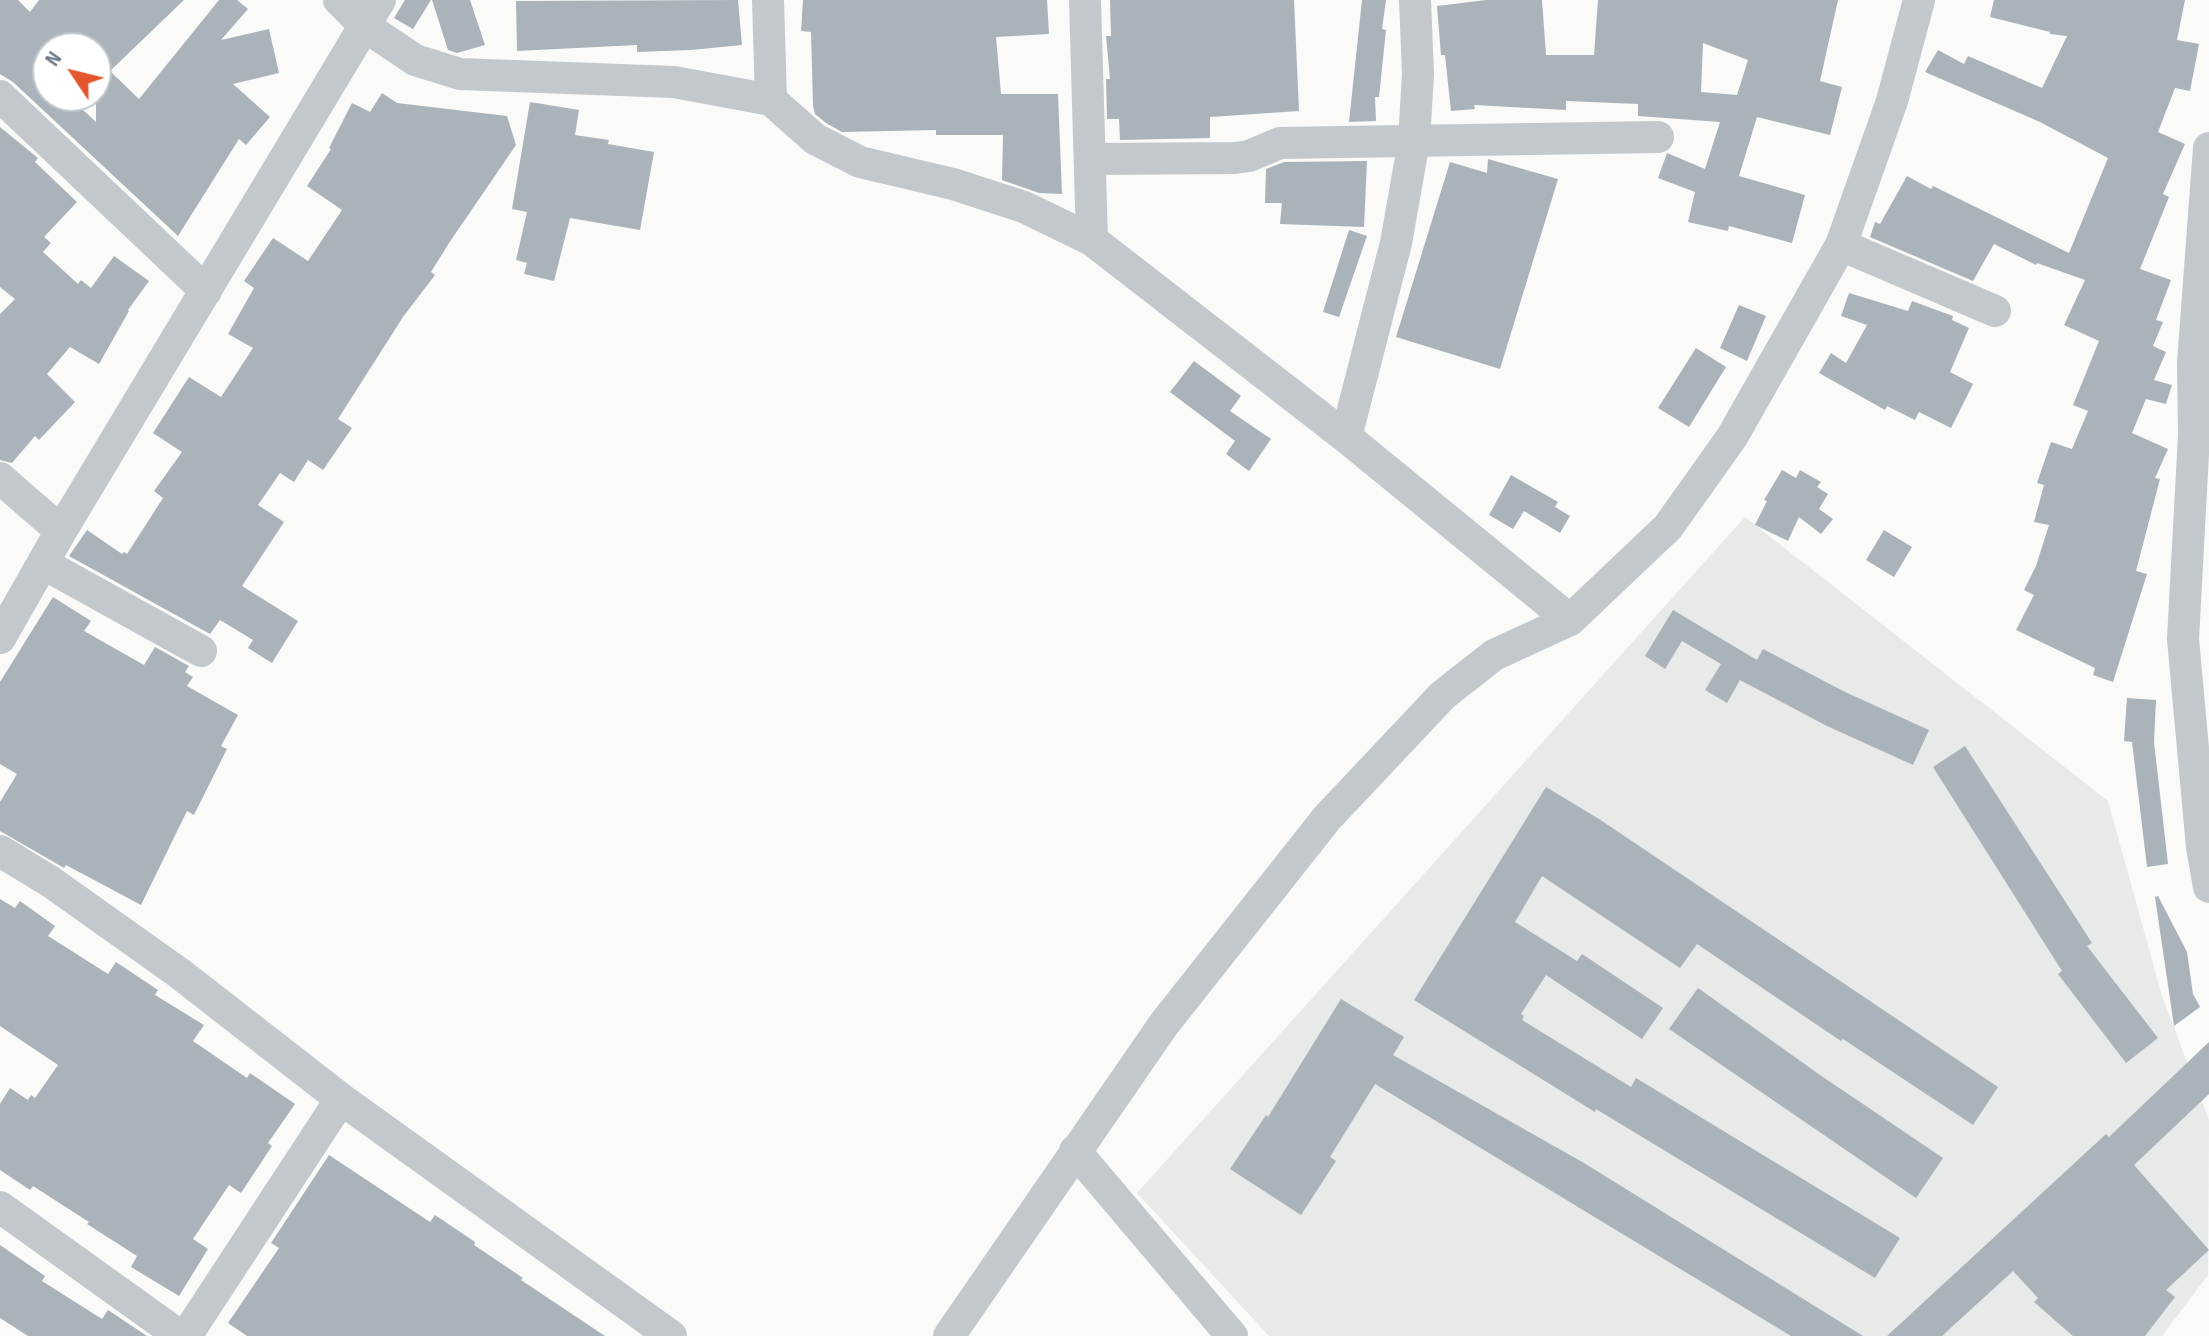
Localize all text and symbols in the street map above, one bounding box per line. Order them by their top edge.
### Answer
north arrow [32,32,112,112]
text: N [39,47,68,72]

